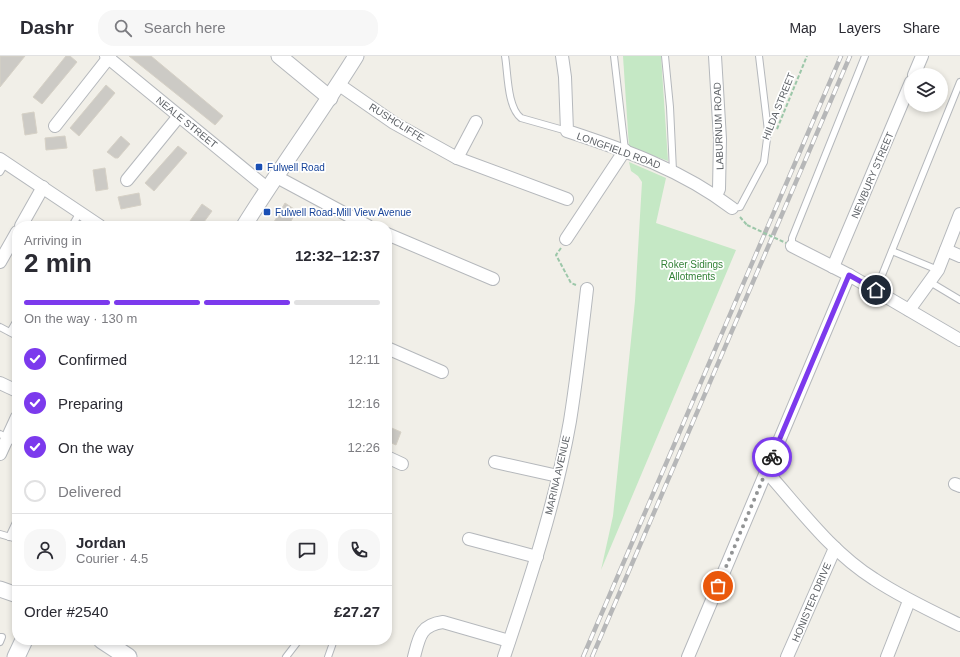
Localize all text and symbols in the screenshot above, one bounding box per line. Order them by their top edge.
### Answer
search box [98,10,378,46]
text: Dashr [20,17,74,38]
icon: search [112,17,134,39]
text: Search here [144,19,226,36]
text: Map [789,20,817,36]
text: Layers [839,20,881,36]
text: Share [903,20,940,36]
map controls [904,68,948,112]
button: layers [904,68,948,112]
street label: HILDA STREET [760,71,797,141]
street label: LABURNUM ROAD [711,82,726,170]
street label: NEALE STREET [154,95,219,150]
street label: RUSHCLIFFE [367,101,427,144]
street label: LONGFIELD ROAD [575,130,662,171]
street label: NEWBURY STREET [849,130,896,220]
marker: Fulwell Road [254,162,264,172]
place label: Fulwell Road [267,162,325,173]
marker: Fulwell Road-Mill View Avenue [262,207,272,217]
place label: Fulwell Road-Mill View Avenue [275,207,412,218]
text: Arriving in [24,233,82,248]
text: 12:32–12:37 [295,247,380,264]
text: 2 min [24,248,92,278]
park label: Roker Sidings Allotments [661,259,723,282]
pin [859,273,893,307]
icon: home [865,279,887,301]
text: On the way · 130 m [24,311,137,326]
icon: check [24,348,46,370]
text: Confirmed [58,351,127,368]
text: 12:11 [348,352,380,367]
icon: check [24,392,46,414]
text: Preparing [58,395,123,412]
text: 12:16 [347,396,380,411]
street label: MARINA AVENUE [543,434,572,516]
icon: check [24,436,46,458]
courier [752,437,792,477]
text: On the way [58,439,134,456]
text: 12:26 [347,440,380,455]
icon: bike [761,446,783,468]
text: Delivered [58,483,121,500]
button: person [24,529,66,571]
button: chat [286,529,328,571]
button: phone [338,529,380,571]
text: Jordan [76,534,126,551]
text: Courier · 4.5 [76,551,148,566]
street label: HONISTER DRIVE [790,561,833,643]
pin [701,569,735,603]
icon: bag [707,575,729,597]
text: Order #2540 [24,603,108,620]
text: £27.27 [334,603,380,620]

